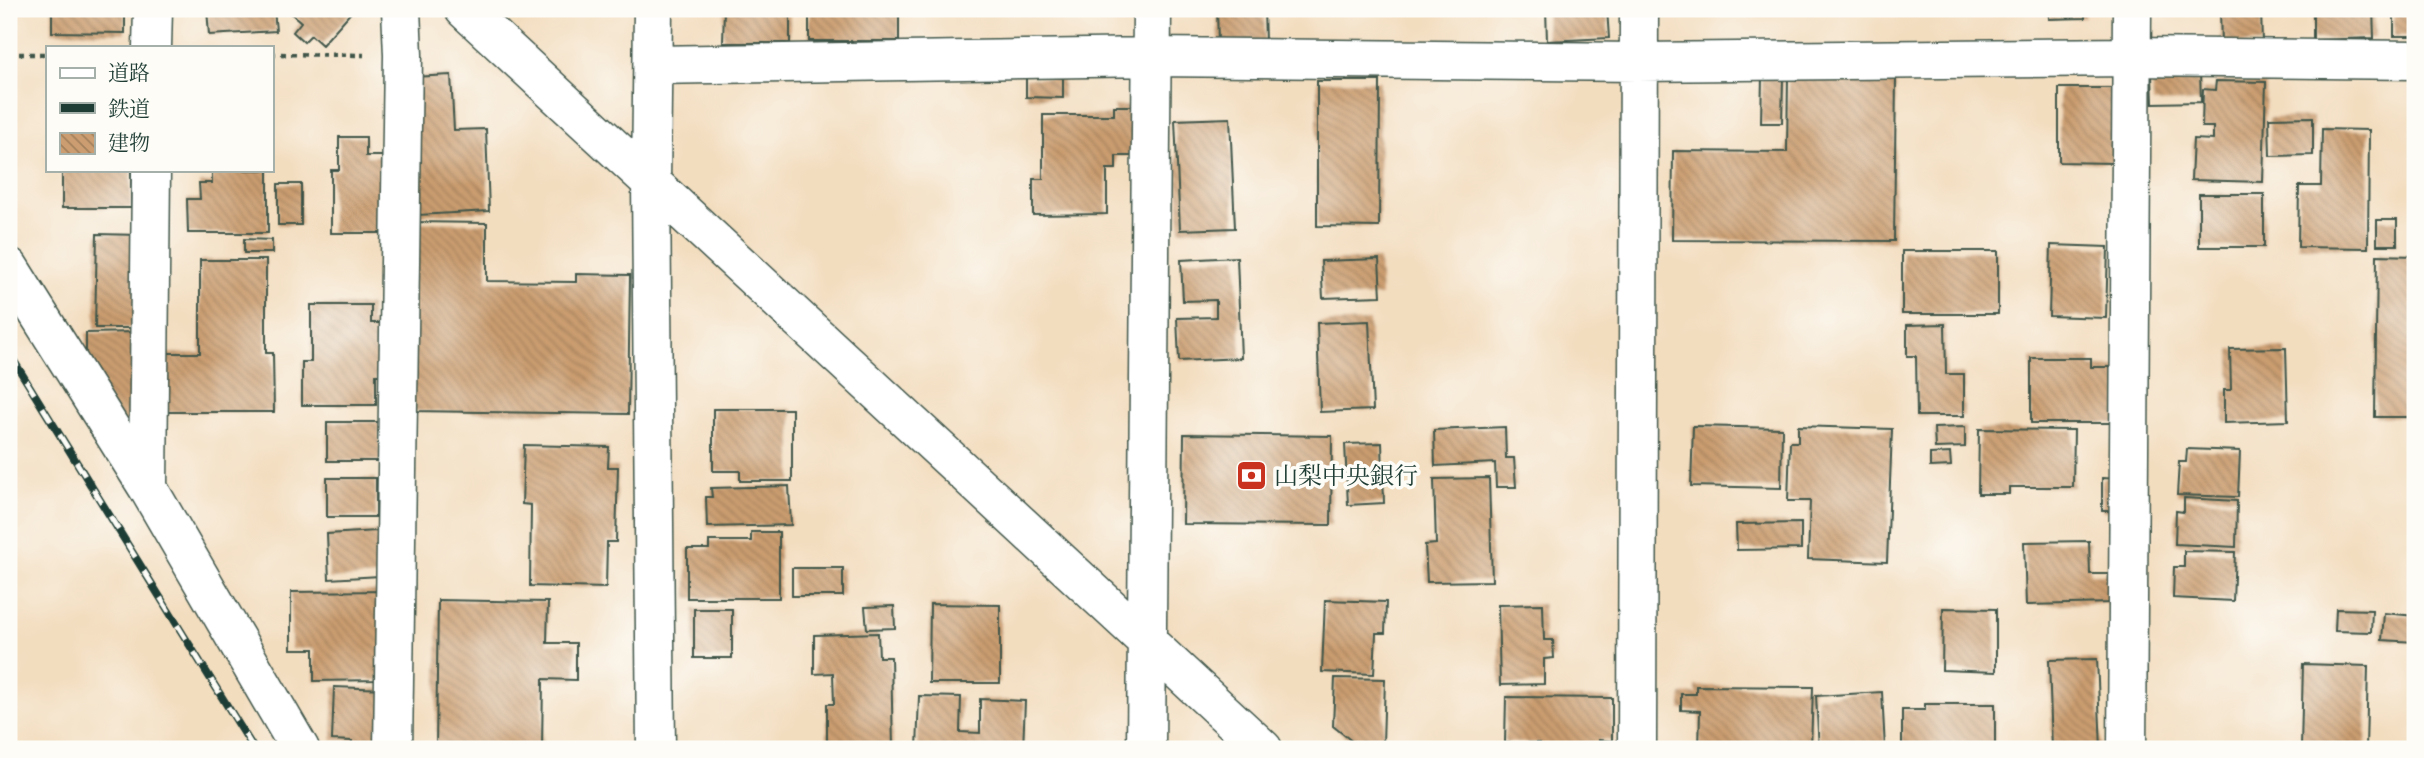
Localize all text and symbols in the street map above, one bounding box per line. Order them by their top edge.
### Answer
legend [46,46,273,172]
text: 道路 [108,60,150,86]
text: 鉄道 [108,96,150,122]
text: 建物 [108,130,150,156]
bank icon: 山梨中央銀行 [1234,459,1268,493]
place label: 山梨中央銀行 [1274,461,1418,491]

